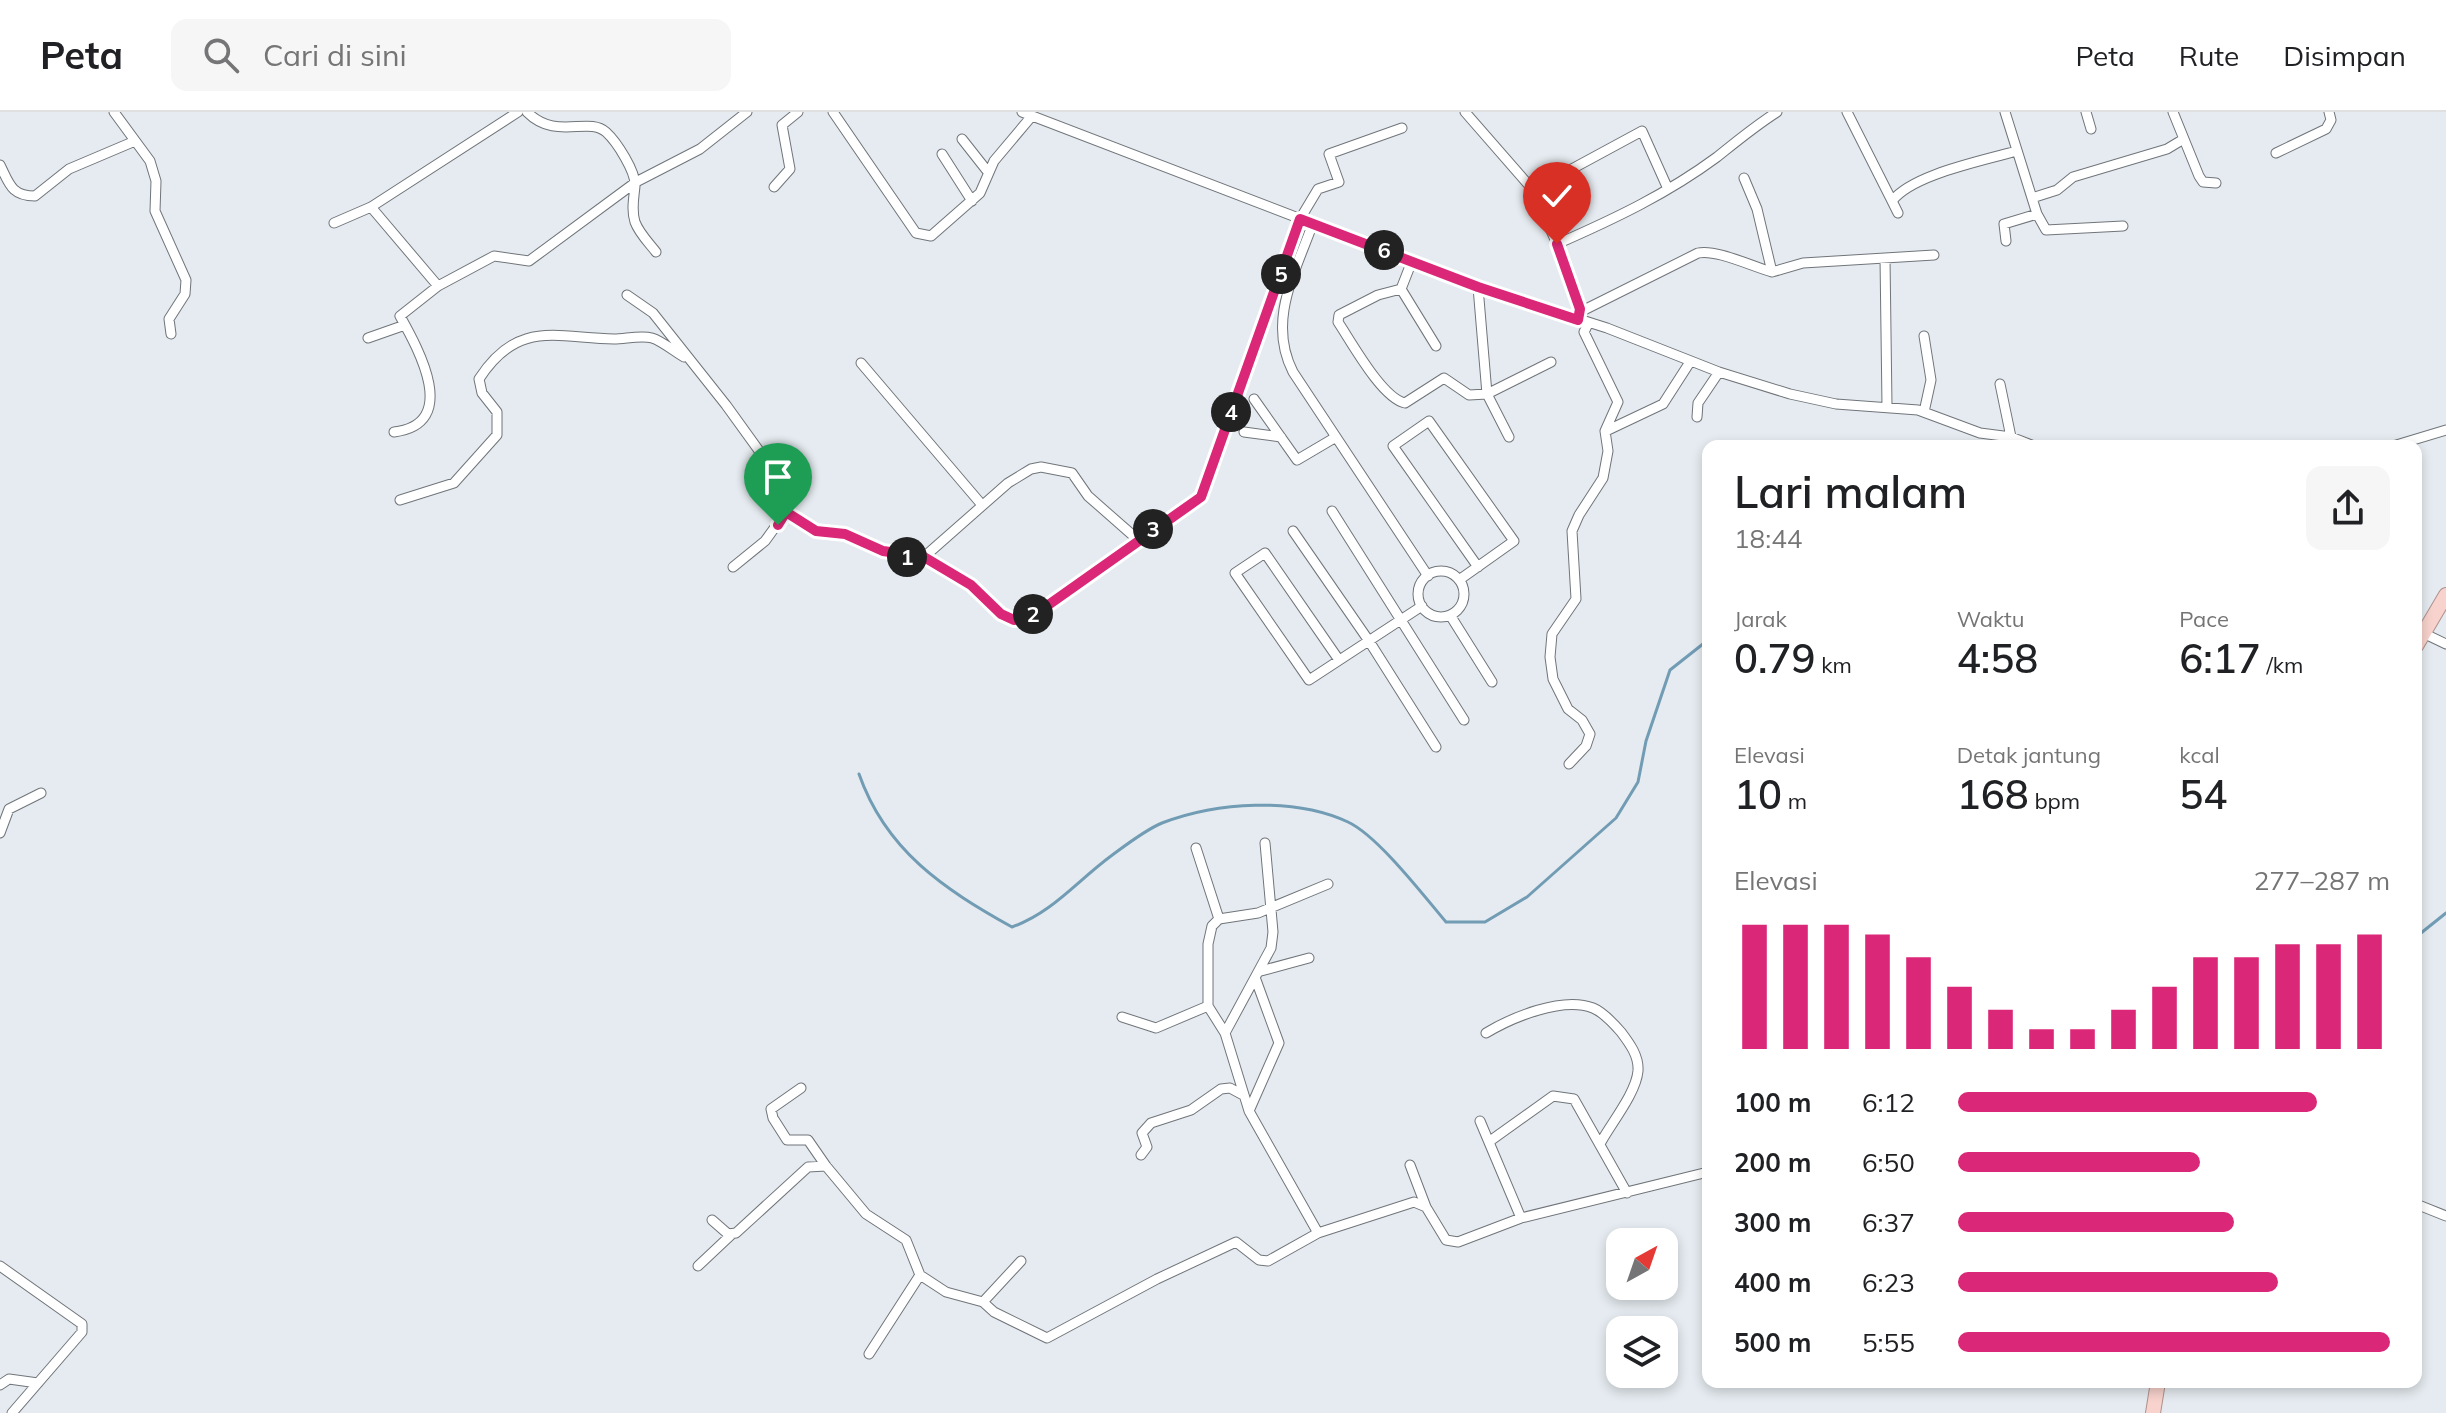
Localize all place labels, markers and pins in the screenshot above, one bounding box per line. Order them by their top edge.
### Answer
pin [1523,162,1591,244]
pin: 6 [1364,230,1404,270]
pin: 5 [1261,254,1301,294]
pin: 4 [1211,392,1251,432]
pin [744,443,812,525]
pin: 3 [1133,509,1173,549]
pin: 1 [887,537,927,577]
pin: 2 [1013,594,1053,634]

